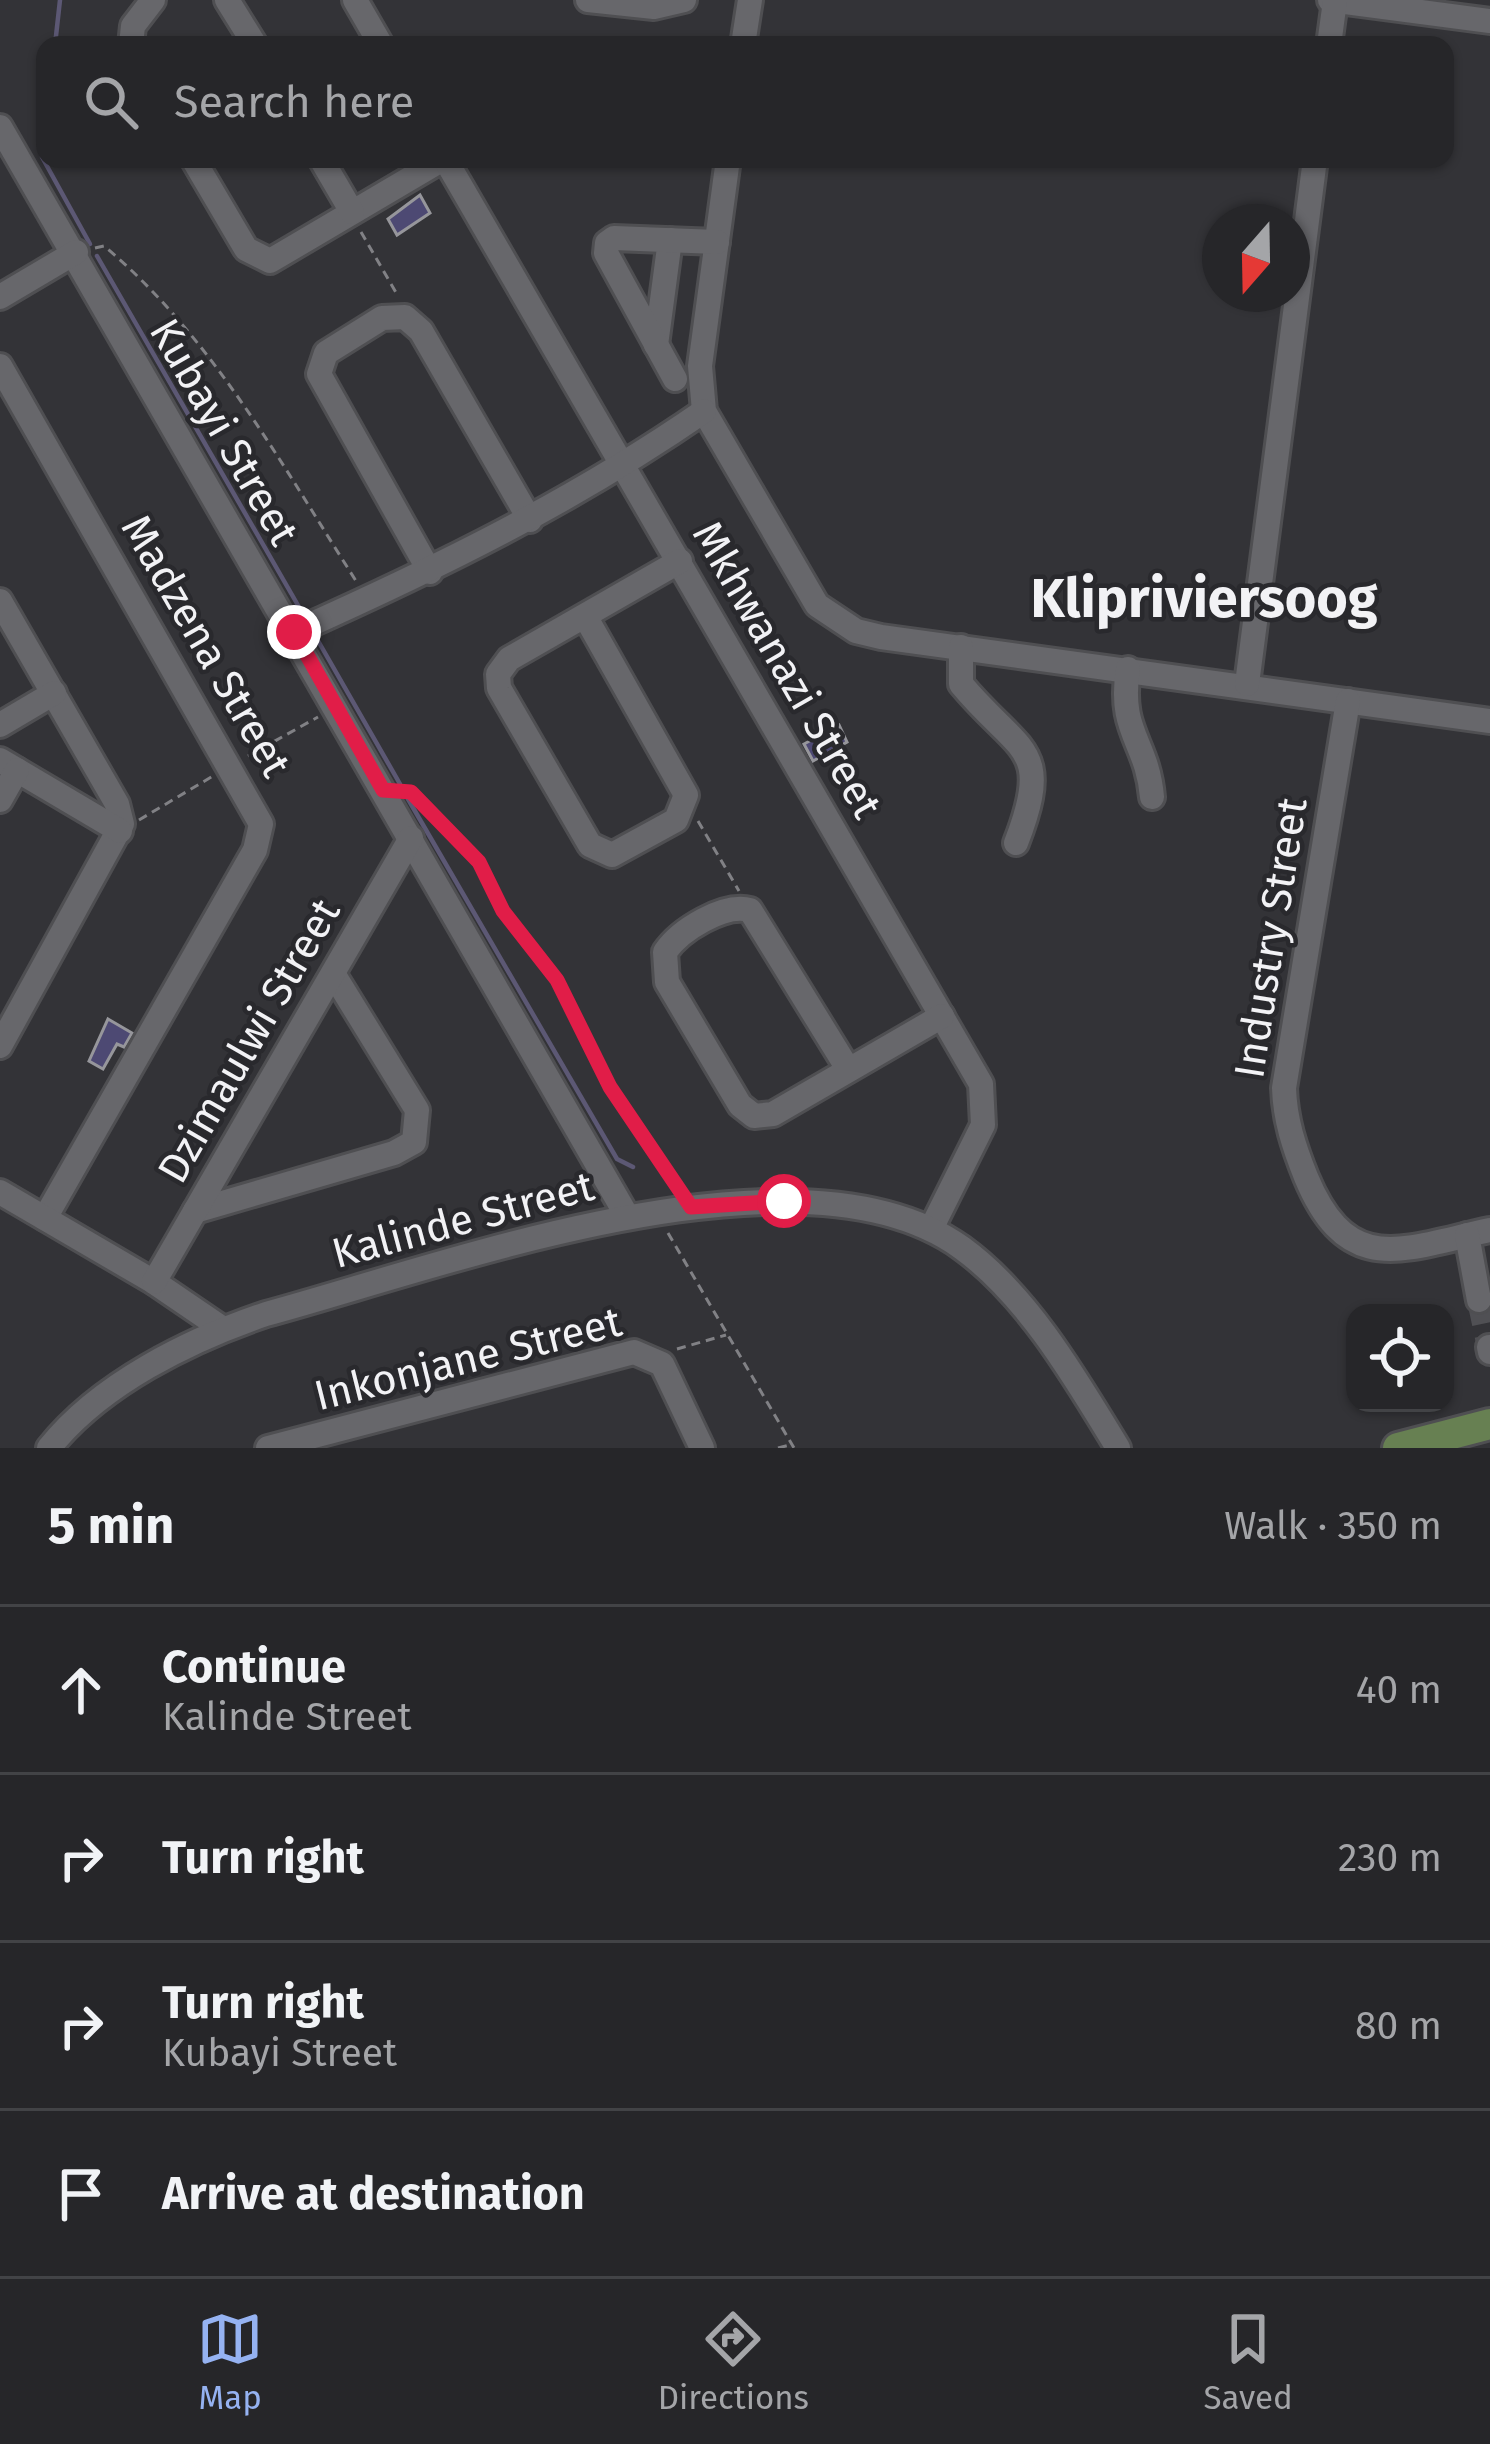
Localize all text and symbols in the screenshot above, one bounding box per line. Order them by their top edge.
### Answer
search box [36,36,1454,168]
icon: search [78,69,144,135]
text: Search here [174,75,414,129]
north arrow [1202,204,1310,312]
street label: Kubayi Street [139,310,309,555]
street label: Madzena Street [111,506,302,787]
street label: Mkhwanazi Street [682,513,893,828]
district label: Klipriviersoog [1030,567,1378,631]
route end [267,605,321,659]
street label: Industry Street [1224,793,1318,1082]
street label: Dzimaulwi Street [147,889,351,1192]
street label: Kalinde Street [327,1161,600,1279]
route start [757,1174,811,1228]
street label: Inkonjane Street [309,1297,627,1421]
map controls [1346,1304,1454,1412]
button: locate [1346,1304,1454,1412]
text: 5 min [48,1495,174,1557]
text: Walk · 350 m [1224,1503,1442,1549]
text: Continue [162,1640,346,1694]
icon: ahead [48,1657,114,1723]
text: 40 m [1356,1667,1442,1713]
text: Kalinde Street [162,1694,412,1740]
icon: right [48,1825,114,1891]
text: Turn right [162,1831,364,1885]
text: 230 m [1338,1835,1442,1881]
text: Turn right [162,1976,364,2030]
icon: right [48,1993,114,2059]
text: 80 m [1355,2003,1442,2049]
text: Kubayi Street [162,2030,397,2076]
icon: arrive [48,2161,114,2227]
text: Arrive at destination [162,2167,585,2221]
tab: Map [197,2306,263,2418]
tab: Directions [658,2306,809,2418]
tab: Saved [1203,2306,1293,2418]

